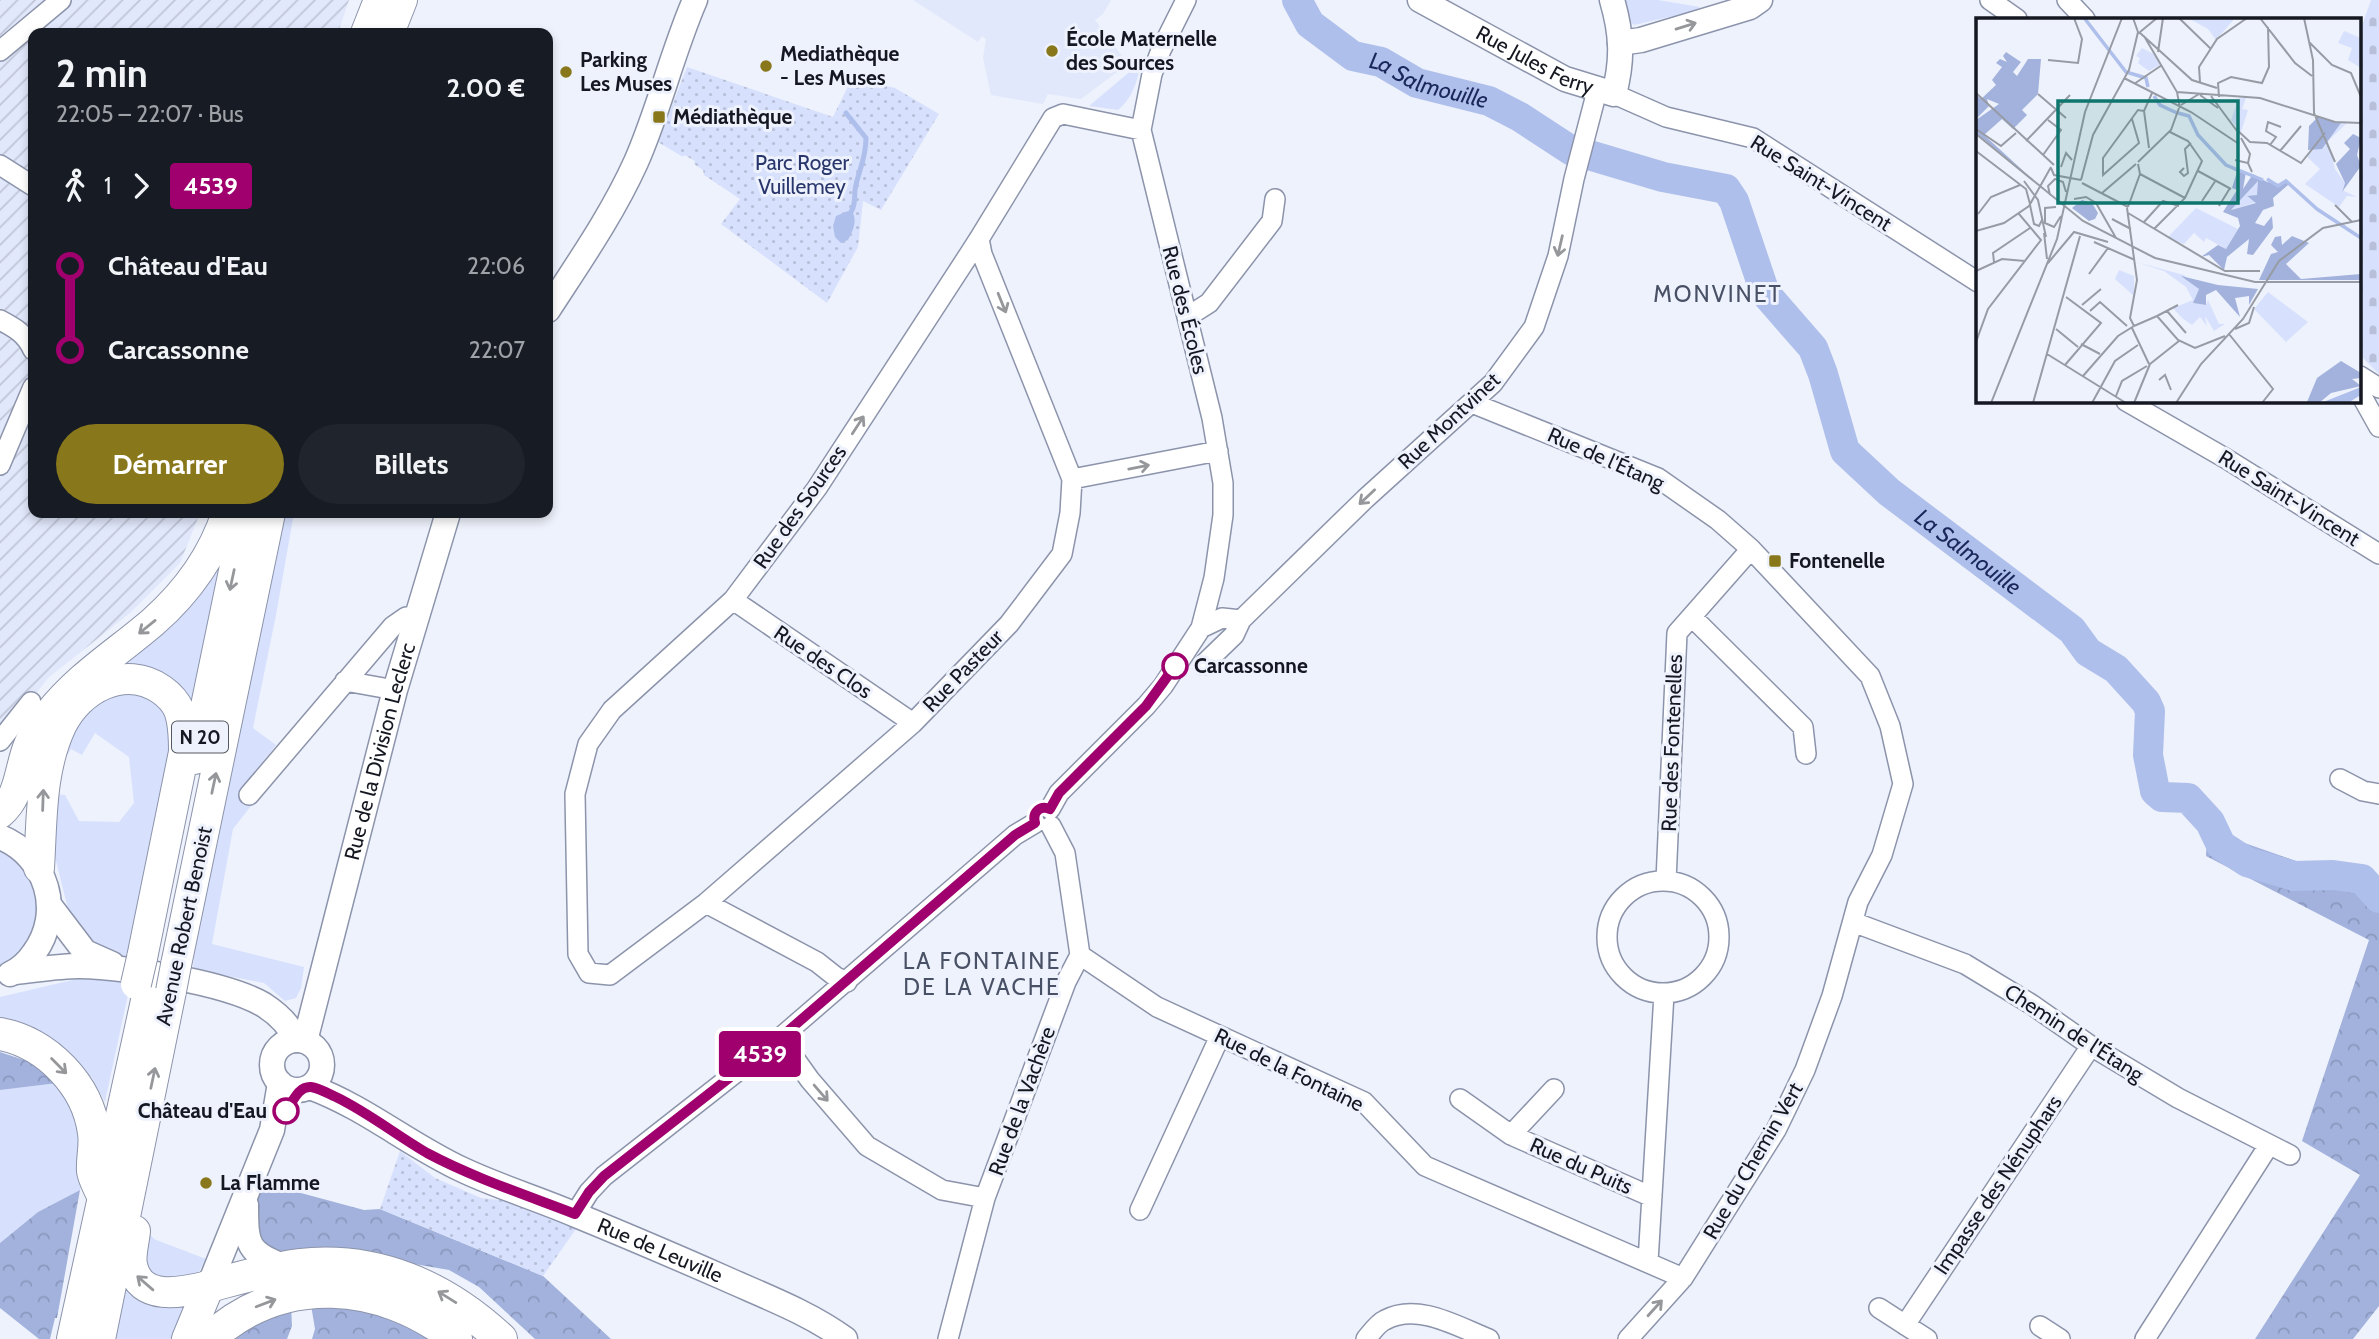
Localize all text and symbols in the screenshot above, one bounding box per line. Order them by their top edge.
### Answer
inset map [1976,18,2362,402]
one-way arrow [1675,19,1697,32]
street label: Rue Jules Ferry [1472,20,1597,99]
place label: École Maternelle des Sources [1066,26,1217,75]
place label: Mediathèque - Les Muses [780,41,900,90]
marker: École Maternelle des Sources [1044,43,1060,59]
water label: La Salmouille [1367,46,1491,114]
place label: Parking Les Muses [580,47,672,96]
text: 2 min [56,50,148,97]
marker: Mediathèque - Les Muses [758,58,774,74]
marker: Parking Les Muses [558,64,574,80]
text: 2.00 € [446,72,525,104]
text: 22:05 – 22:07 · Bus [56,100,244,128]
place label: Médiathèque [673,104,793,129]
marker: Médiathèque [651,109,667,125]
street label: Rue Saint-Vincent [1746,129,1896,236]
park label: Parc Roger Vuillemey [755,150,849,199]
icon: walk [56,167,94,205]
icon: forward [122,167,160,205]
text: 4539 [184,171,238,200]
text: 1 [104,172,112,200]
one-way arrow [1553,234,1566,257]
street label: Rue des Écoles [1157,243,1214,377]
text: Château d'Eau [108,250,268,282]
text: 22:06 [467,252,525,280]
district label: MONVINET [1653,280,1783,308]
one-way arrow [996,291,1009,313]
text: Carcassonne [108,334,249,366]
text: 22:07 [469,336,525,364]
street label: Rue Montvinet [1393,367,1505,474]
one-way arrow [851,416,865,436]
street label: Rue de l'Étang [1544,422,1669,496]
button: Démarrer [56,424,284,504]
button: Billets [298,424,525,504]
street label: Rue des Sources [748,440,852,573]
street label: Rue Saint-Vincent [2214,444,2364,551]
one-way arrow [1127,459,1150,473]
one-way arrow [1359,489,1376,506]
water label: La Salmouille [1909,503,2027,601]
place label: Fontenelle [1789,548,1885,573]
marker: Fontenelle [1767,553,1783,569]
one-way arrow [225,568,239,591]
one-way arrow [138,619,156,634]
street label: Rue des Clos [770,620,877,704]
street label: Rue Pasteur [917,624,1008,717]
street label: Rue de la Division Leclerc [339,640,420,863]
marker: Carcassonne [1162,653,1188,679]
place label: Carcassonne [1194,653,1308,678]
street label: Rue des Fontenelles [1656,654,1687,832]
road number: N 20 [172,722,228,752]
one-way arrow [207,772,221,795]
one-way arrow [36,789,49,812]
street label: Avenue Robert Benoist [150,824,217,1028]
district label: LA FONTAINE DE LA VACHE [903,947,1061,1001]
street label: Chemin de l'Étang [2000,978,2149,1087]
street label: Rue de la Vachère [983,1023,1060,1179]
street label: Rue de la Fontaine [1210,1023,1368,1117]
line badge: 4539 [711,1031,809,1077]
text: 4539 [733,1039,787,1068]
one-way arrow [50,1057,67,1074]
one-way arrow [147,1067,161,1090]
street label: Rue du Chemin Vert [1698,1078,1808,1244]
one-way arrow [813,1083,829,1101]
street label: Impasse des Nénuphars [1928,1090,2067,1279]
place label: Château d'Eau [138,1098,267,1123]
marker: Château d'Eau [273,1098,299,1124]
street label: Rue du Puits [1526,1132,1637,1199]
place label: La Flamme [220,1170,320,1195]
marker: La Flamme [198,1175,214,1191]
street label: Rue de Leuville [594,1212,727,1288]
one-way arrow [136,1275,154,1291]
one-way arrow [438,1290,457,1305]
one-way arrow [255,1296,277,1308]
one-way arrow [1647,1300,1664,1317]

